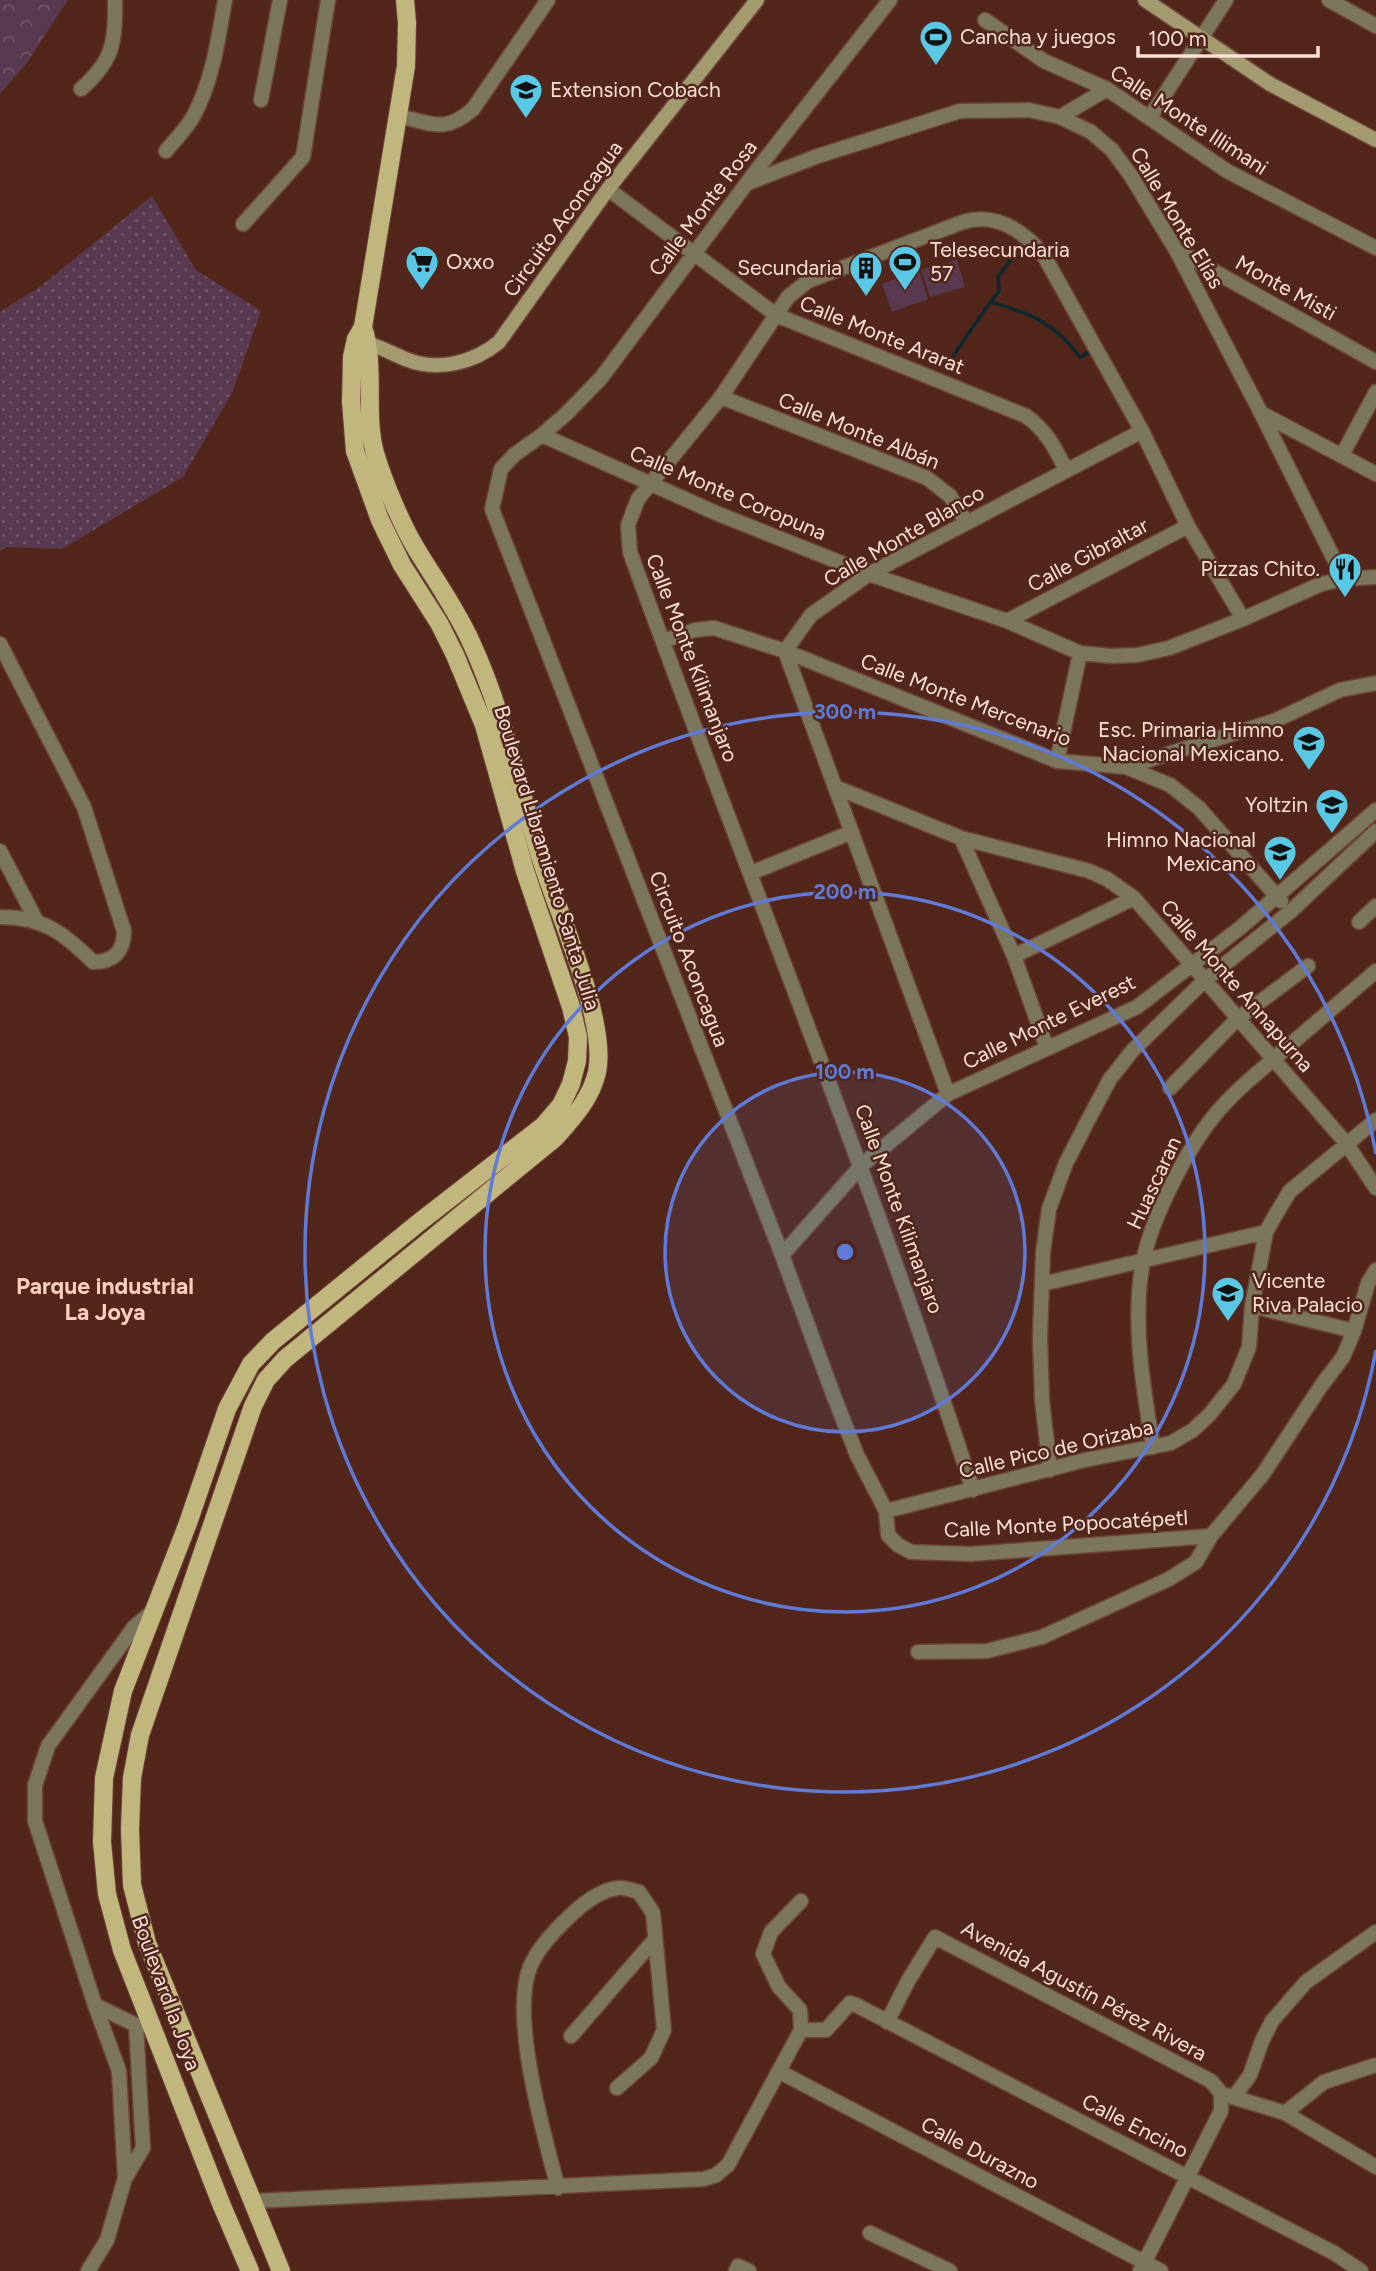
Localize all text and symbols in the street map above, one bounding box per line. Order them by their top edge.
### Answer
scale bar [1138,14,1318,58]
sports icon: Cancha y juegos [917,18,955,67]
place label: Cancha y juegos [960,24,1116,49]
text: 100 m [1148,26,1207,51]
street label: Calle Monte Illimani [1106,59,1273,180]
school or university icon: Extension Cobach [507,71,545,120]
place label: Extension Cobach [550,77,721,102]
street label: Calle Monte Rosa [643,135,762,281]
street label: Circuito Aconcagua [498,136,628,301]
street label: Calle Monte Elías [1125,143,1229,293]
place label: Telesecundaria 57 [930,237,1070,286]
supermarket icon: Oxxo [403,243,441,292]
sports icon: Telesecundaria 57 [886,243,924,292]
place label: Oxxo [446,249,494,274]
building icon: Secundaria [847,249,885,298]
street label: Monte Misti [1231,250,1341,326]
place label: Secundaria [737,255,842,280]
street label: Calle Monte Ararat [796,290,968,379]
street label: Calle Monte Albán [775,387,943,474]
street label: Calle Monte Coropuna [626,440,830,545]
street label: Calle Monte Blanco [819,479,989,592]
street label: Calle Gibraltar [1023,512,1152,597]
street label: Calle Monte Kilimanjaro [641,550,744,765]
restaurant icon: Pizzas Chito. [1326,550,1364,599]
place label: Pizzas Chito. [1200,556,1320,581]
street label: Calle Monte Mercenario [857,648,1075,751]
text: 300 m [814,699,876,724]
street label: Boulevard Libramiento Santa Julia [489,702,606,1013]
place label: Esc. Primaria Himno Nacional Mexicano. [1098,717,1284,766]
school or university icon: Esc. Primaria Himno Nacional Mexicano. [1290,723,1328,772]
school or university icon: Yoltzin [1313,786,1351,835]
place label: Yoltzin [1245,792,1308,817]
place label: Himno Nacional Mexicano [1106,827,1256,876]
school or university icon: Himno Nacional Mexicano [1261,833,1299,882]
street label: Circuito Aconcagua [644,867,735,1050]
text: 200 m [814,879,876,904]
street label: Calle Monte Annapurna [1156,894,1319,1077]
street label: Calle Monte Everest [958,969,1139,1074]
text: 100 m [815,1059,875,1084]
street label: Calle Monte Kilimanjaro [850,1101,949,1317]
street label: Huascaran [1121,1132,1186,1233]
centre of rings [833,1240,857,1264]
place label: Vicente Riva Palacio [1252,1268,1363,1317]
district label: Parque industrial La Joya [16,1272,194,1326]
school or university icon: Vicente Riva Palacio [1209,1274,1247,1323]
street label: Calle Pico de Orizaba [956,1414,1156,1483]
street label: Calle Monte Popocatépetl [943,1505,1189,1542]
street label: Boulevard la Joya [127,1912,206,2074]
street label: Avenida Agustín Pérez Rivera [957,1915,1211,2066]
street label: Calle Encino [1078,2088,1193,2163]
street label: Calle Durazno [917,2111,1043,2194]

